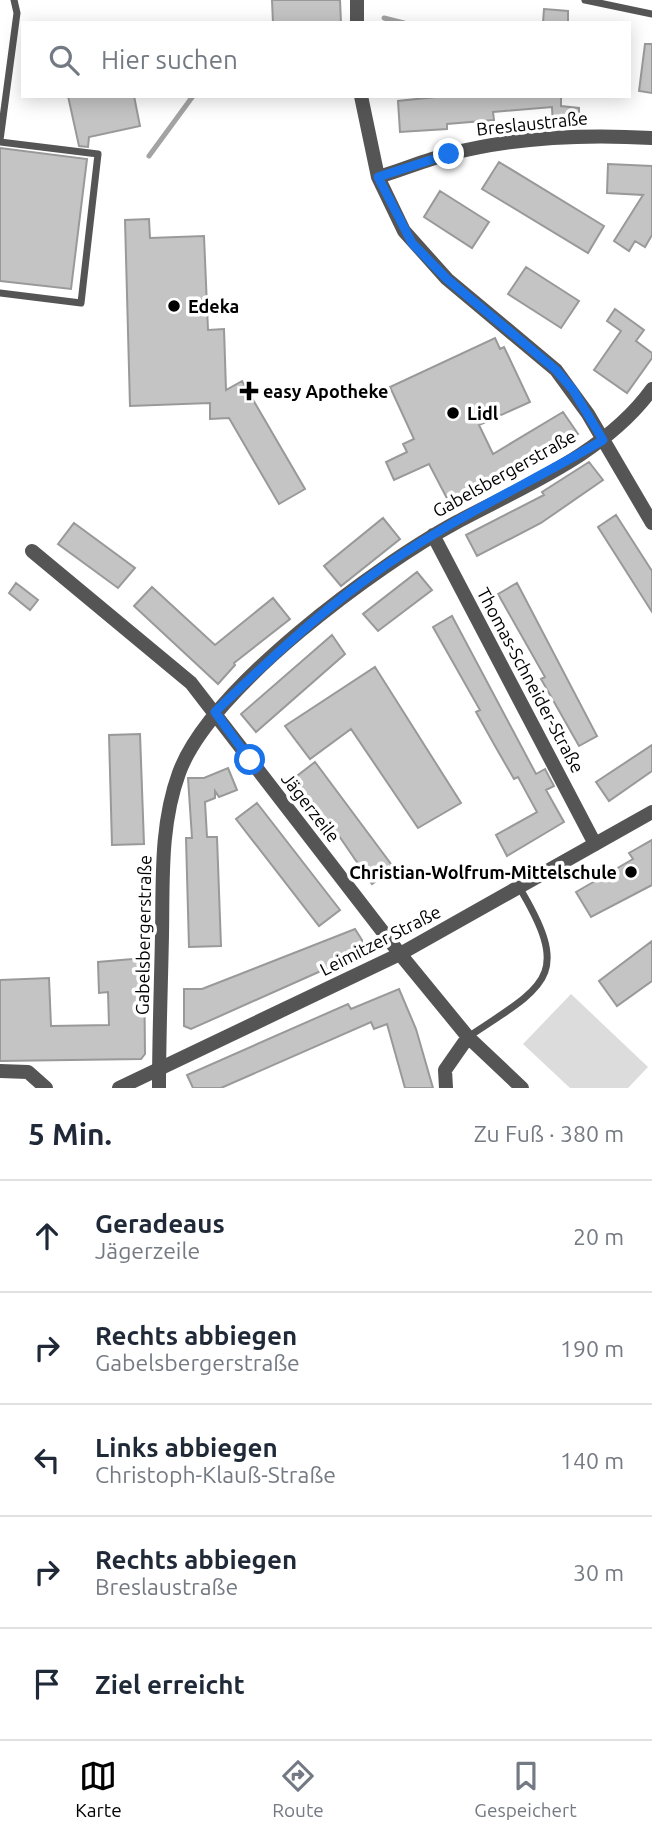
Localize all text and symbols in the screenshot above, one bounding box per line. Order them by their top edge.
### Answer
search box [21,21,631,98]
icon: search [45,41,83,79]
text: Hier suchen [101,45,238,74]
street label: Breslaustraße [475,107,589,139]
route end [433,138,464,169]
place label: Edeka [188,296,239,316]
marker: Edeka [166,298,182,314]
place label: easy Apotheke [263,381,388,401]
marker: easy Apotheke [241,383,257,399]
place label: Lidl [467,403,499,423]
marker: Lidl [445,405,461,421]
street label: Gabelsbergerstraße [429,425,579,521]
street label: Thomas-Schneider-Straße [474,584,588,776]
route start [234,744,265,775]
street label: Jägerzeile [278,768,344,846]
street label: Gabelsbergerstraße [132,855,154,1015]
place label: Christian-Wolfrum-Mittelschule [349,862,617,882]
marker: Christian-Wolfrum-Mittelschule [623,864,639,880]
street label: Leimitzer Straße [316,901,444,979]
text: 5 Min. [28,1117,112,1151]
text: Zu Fuß · 380 m [474,1121,624,1146]
text: Geradeaus [95,1209,225,1238]
icon: ahead [28,1217,66,1255]
text: 20 m [573,1224,624,1249]
text: Jägerzeile [95,1238,200,1263]
text: Rechts abbiegen [95,1321,297,1350]
icon: right [28,1329,66,1367]
text: 190 m [560,1336,624,1361]
text: Gabelsbergerstraße [95,1350,300,1375]
text: Links abbiegen [95,1433,278,1462]
icon: left [28,1441,66,1479]
text: 140 m [560,1448,624,1473]
text: Christoph-Klauß-Straße [95,1462,336,1487]
text: Rechts abbiegen [95,1545,297,1574]
icon: right [28,1553,66,1591]
text: 30 m [573,1560,624,1585]
text: Breslaustraße [95,1574,238,1599]
icon: arrive [28,1665,66,1703]
text: Ziel erreicht [95,1670,245,1699]
tab: Karte [75,1757,122,1821]
tab: Route [272,1757,324,1821]
tab: Gespeichert [474,1757,577,1821]

